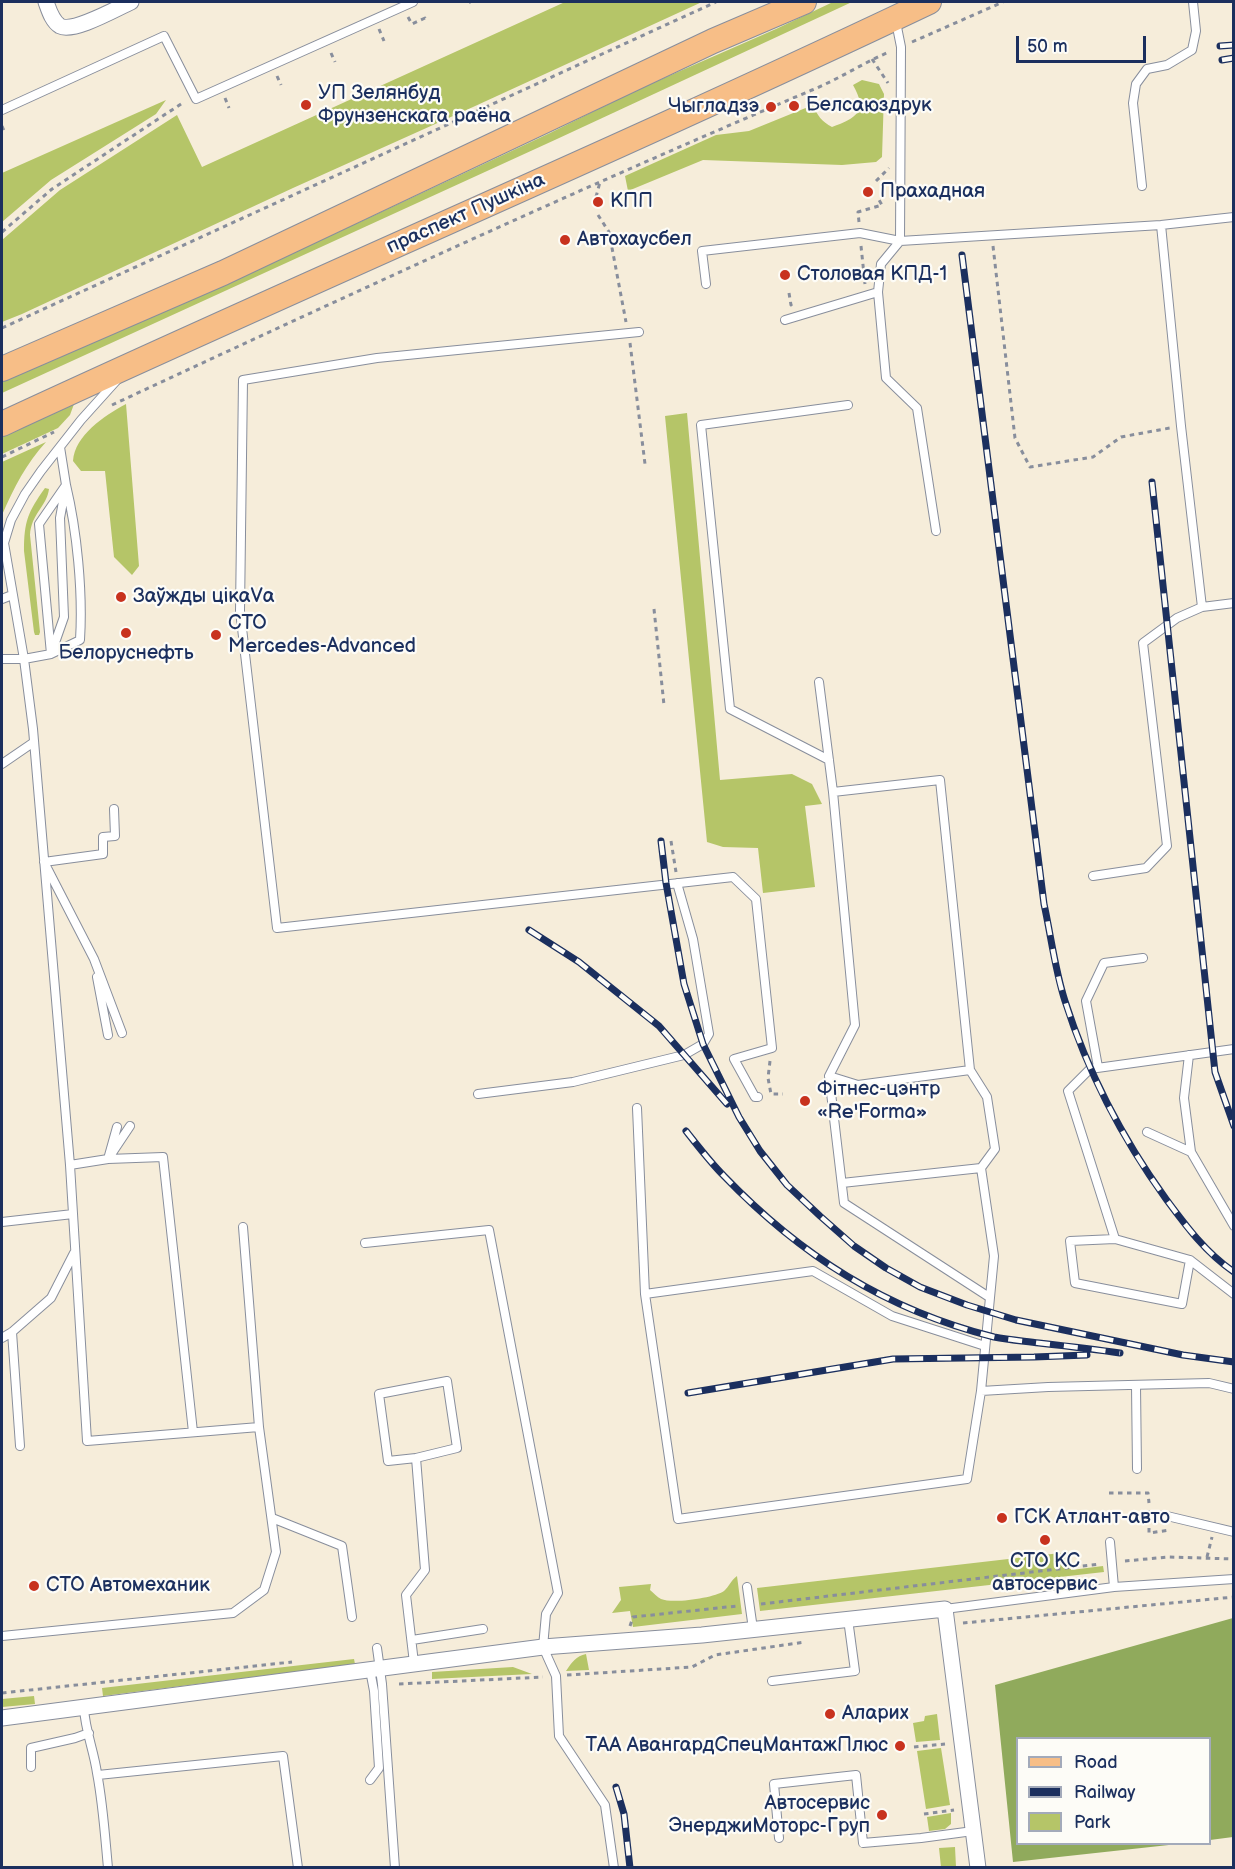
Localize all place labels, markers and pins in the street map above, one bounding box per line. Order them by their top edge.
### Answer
place label: УП Зелянбуд Фрунзенскага раёна [318,82,511,129]
place label: Белсаюздрук [806,94,932,118]
place label: Чыгладзэ [668,95,759,119]
marker: УП Зелянбуд Фрунзенскага раёна [299,98,313,112]
marker: Белсаюздрук [787,99,801,113]
marker: Чыгладзэ [764,100,778,114]
place label: Прахадная [880,180,985,204]
marker: Прахадная [861,185,875,199]
place label: КПП [610,190,653,214]
marker: КПП [591,195,605,209]
place label: Автохаусбел [577,228,692,252]
marker: Автохаусбел [558,233,572,247]
place label: Столовая КПД-1 [797,263,947,287]
marker: Столовая КПД-1 [778,268,792,282]
place label: Заўжды цікаVа [133,585,275,609]
marker: Заўжды цікаVа [114,590,128,604]
place label: СТО Mercedes-Advanced [228,612,416,659]
marker: Белоруснефть [119,626,133,640]
marker: СТО Mercedes-Advanced [209,628,223,642]
place label: Белоруснефть [58,642,194,666]
place label: Фітнес-цэнтр «Re'Forma» [817,1078,940,1125]
marker: Фітнес-цэнтр «Re'Forma» [798,1094,812,1108]
place label: ГСК Атлант-авто [1014,1506,1170,1530]
marker: ГСК Атлант-авто [995,1511,1009,1525]
marker: СТО КС автосервис [1038,1533,1052,1547]
place label: СТО КС автосервис [992,1550,1098,1597]
place label: СТО Автомеханик [46,1574,210,1598]
marker: СТО Автомеханик [27,1579,41,1593]
place label: Аларих [842,1702,909,1726]
marker: Аларих [823,1707,837,1721]
place label: ТАА АвангардСпецМантажПлюс [585,1734,888,1758]
marker: ТАА АвангардСпецМантажПлюс [893,1739,907,1753]
place label: Автосервис ЭнерджиМоторс-Груп [668,1792,870,1839]
marker: Автосервис ЭнерджиМоторс-Груп [875,1808,889,1822]

